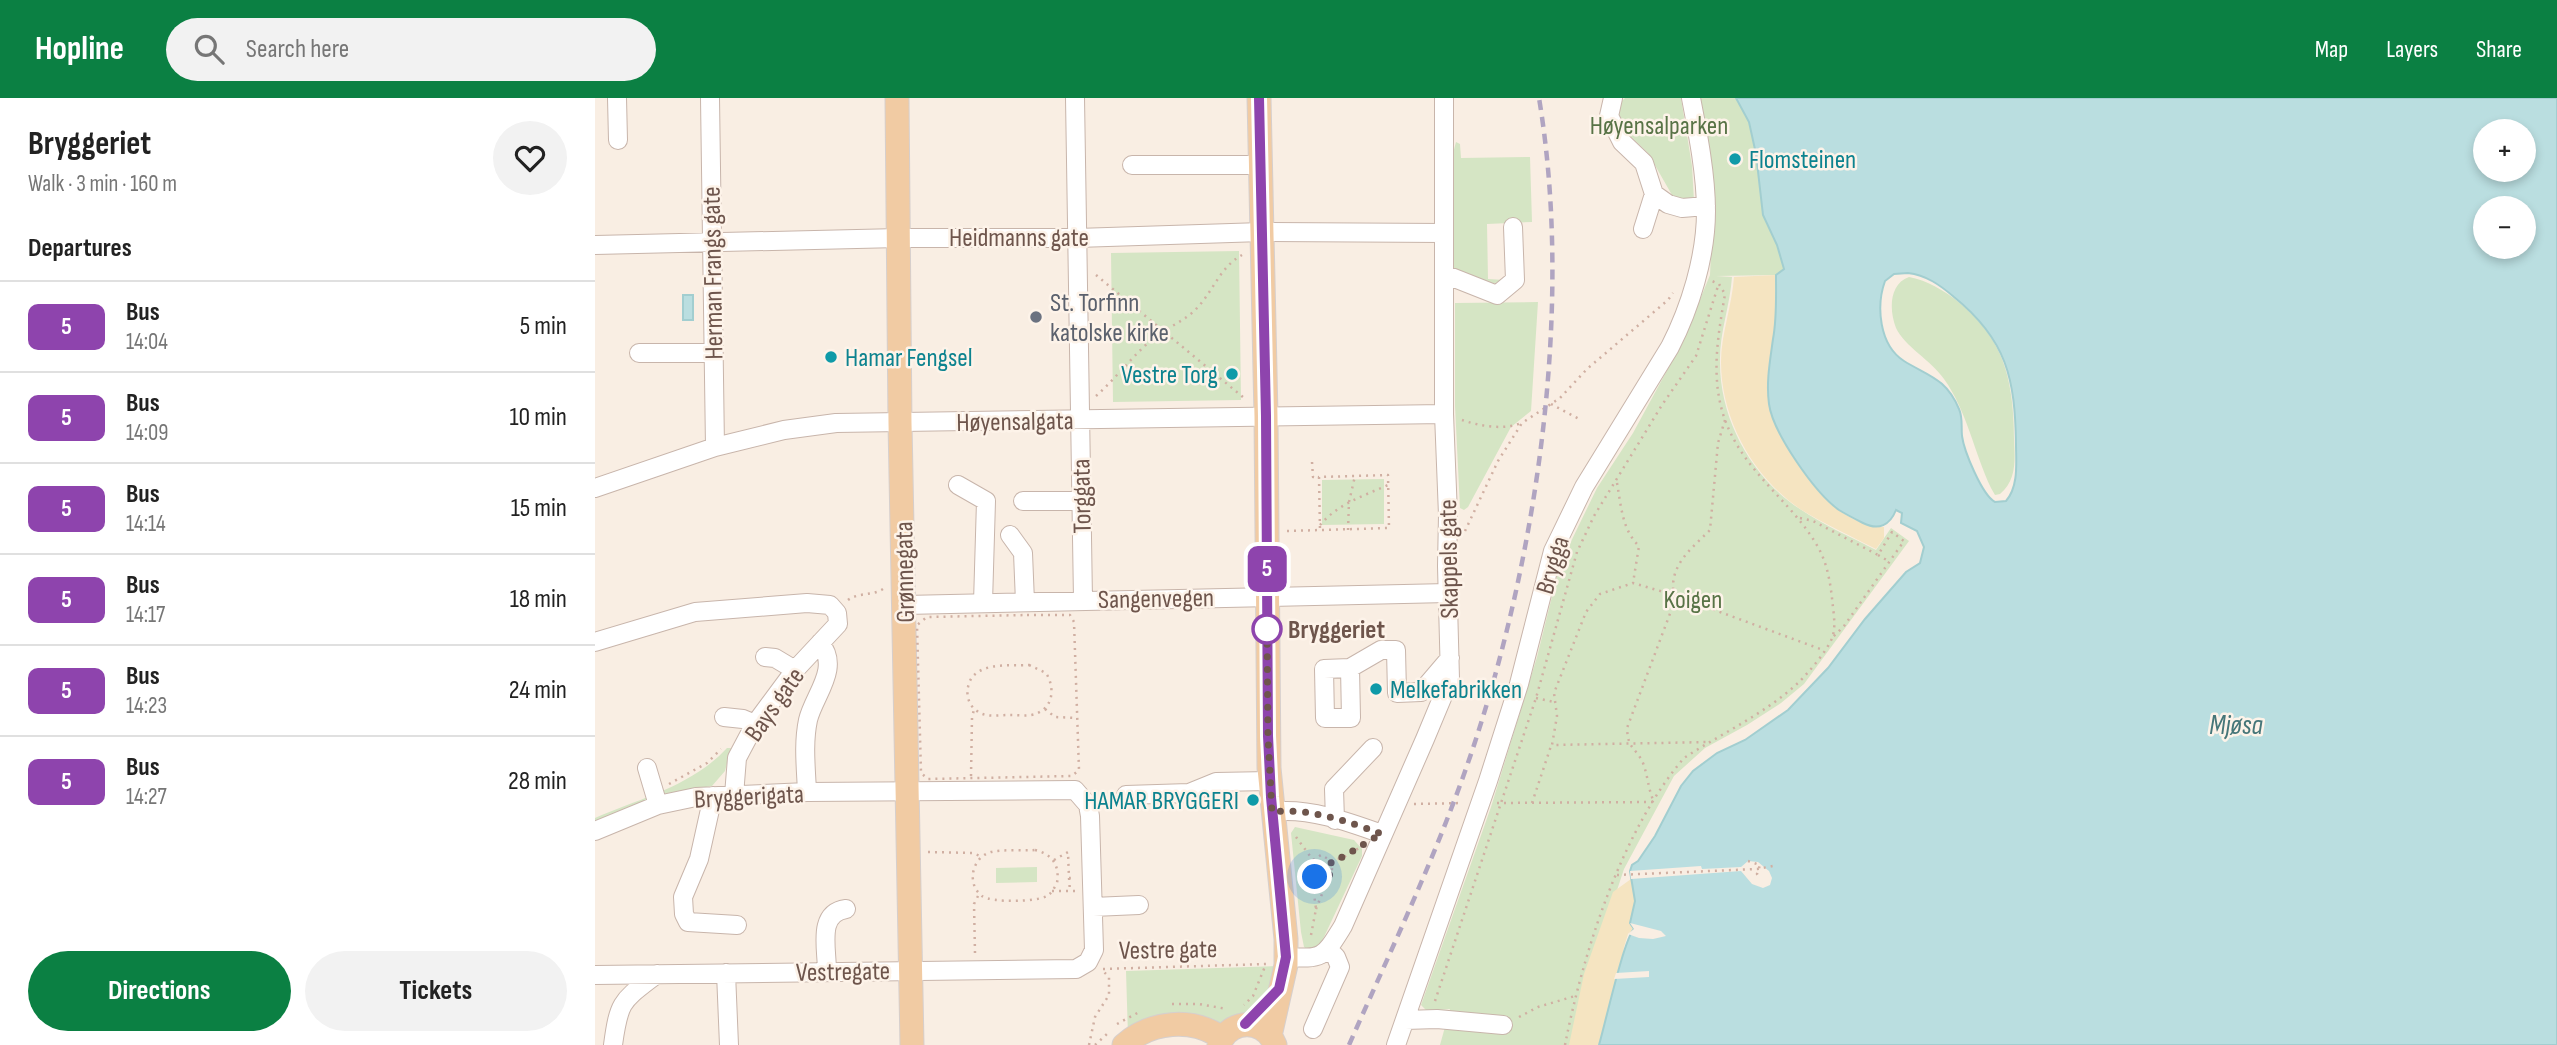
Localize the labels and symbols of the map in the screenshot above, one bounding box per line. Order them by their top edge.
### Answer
park label: Høyensalparken [1590,111,1728,142]
place label: Flomsteinen [1749,145,1856,176]
marker: Flomsteinen [1727,151,1743,167]
street label: Herman Frangs gate [696,186,731,360]
street label: Heidmanns gate [949,223,1089,254]
place label: St. Torfinn katolske kirke [1050,288,1169,349]
marker: St. Torfinn katolske kirke [1028,309,1044,325]
place label: Hamar Fengsel [845,343,973,374]
marker: Hamar Fengsel [823,349,839,365]
place label: Vestre Torg [1121,360,1218,391]
marker: Vestre Torg [1224,366,1240,382]
street label: Høyensalgata [956,406,1074,439]
street label: Torggata [1066,458,1099,534]
street label: Skappels gate [1433,499,1466,619]
street label: Grønnegata [889,521,922,623]
street label: Brygga [1530,533,1577,598]
line badge: 5 [1244,546,1290,592]
street label: Sangenvegen [1098,583,1214,616]
park label: Koigen [1664,585,1722,616]
marker: Bryggeriet [1252,614,1282,644]
place label: Bryggeriet [1288,615,1385,646]
street label: Bays gate [739,662,812,748]
place label: Melkefabrikken [1390,675,1522,706]
marker: Melkefabrikken [1368,681,1384,697]
water label: Mjøsa [2209,709,2264,742]
street label: Bryggerigata [693,779,805,816]
place label: HAMAR BRYGGERI [1084,786,1239,817]
marker: HAMAR BRYGGERI [1245,792,1261,808]
your location [1297,859,1332,894]
street label: Vestre gate [1119,934,1218,967]
street label: Vestregate [796,956,890,989]

